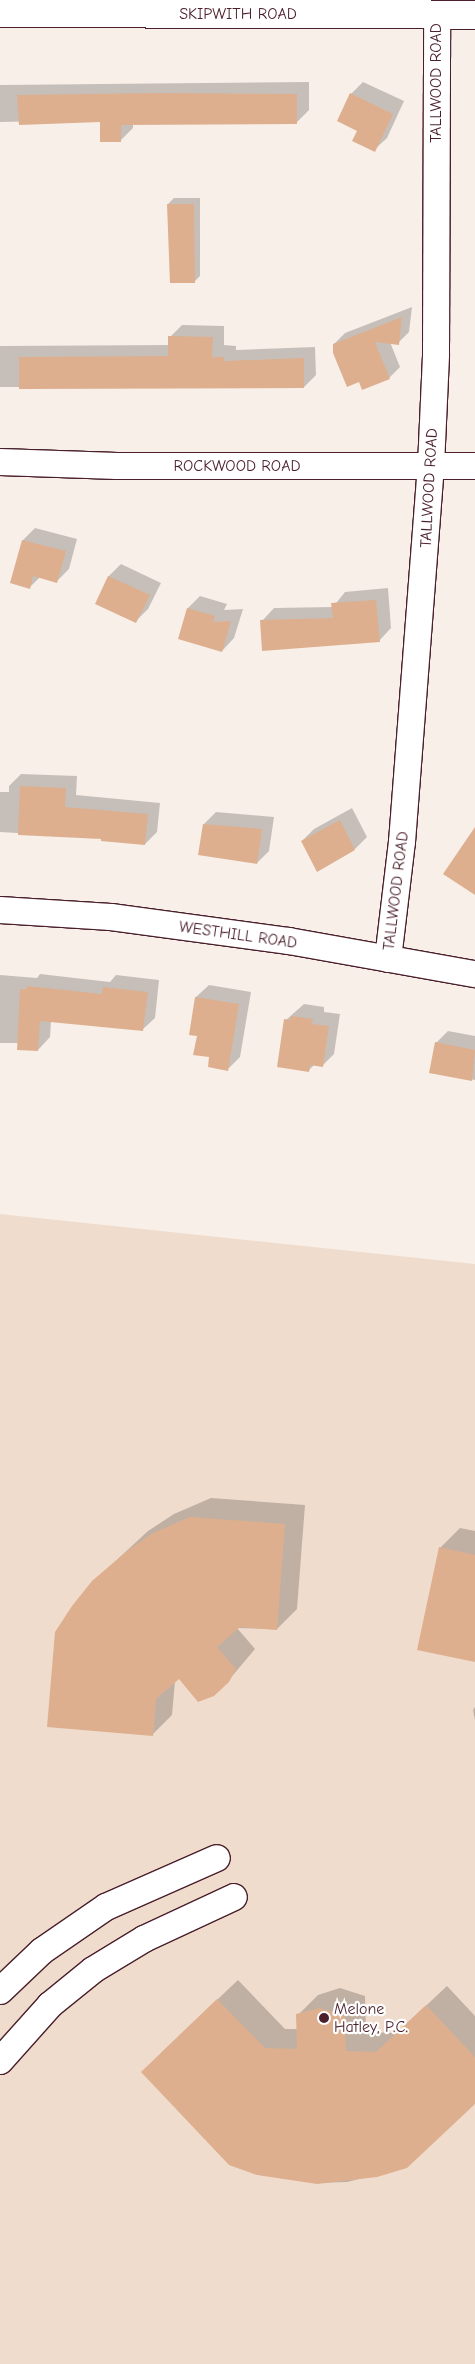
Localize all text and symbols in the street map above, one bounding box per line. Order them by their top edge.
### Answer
street label: SKIPWITH ROAD [179,4,297,24]
street label: TALLWOOD ROAD [426,23,446,143]
street label: TALLWOOD ROAD [416,428,442,548]
street label: ROCKWOOD ROAD [173,456,301,476]
street label: TALLWOOD ROAD [379,830,413,952]
street label: WESTHILL ROAD [178,917,298,953]
place label: Melone Hatley, P.C. [334,1999,408,2037]
marker: Melone Hatley, P.C. [318,2012,330,2024]

